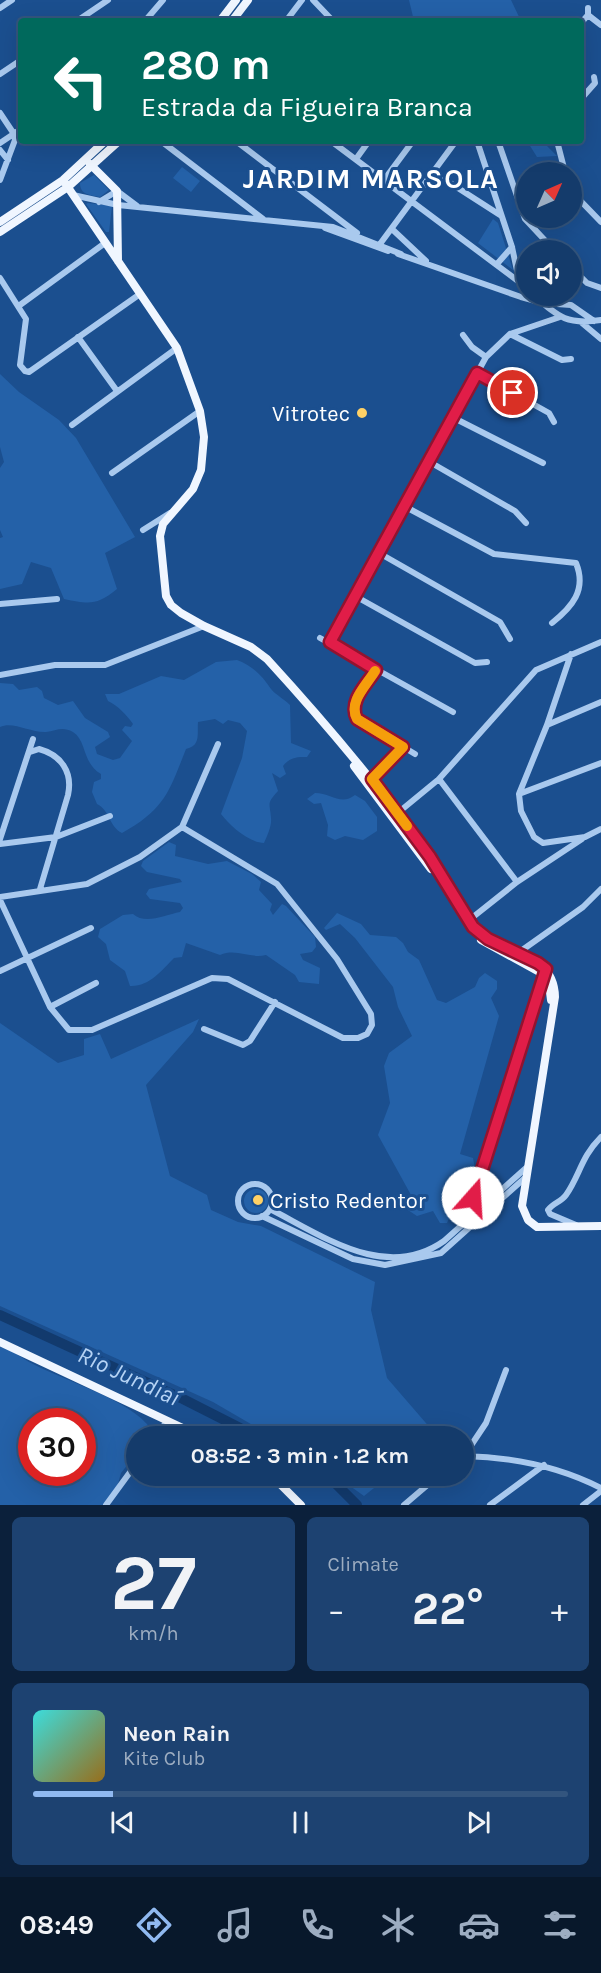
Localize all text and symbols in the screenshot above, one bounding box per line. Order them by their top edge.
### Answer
text: 280 m [141,40,271,90]
icon: left [42,42,120,120]
text: Estrada da Figueira Branca [141,91,473,123]
district label: JARDIM MARSOLA [243,162,499,195]
north arrow [516,162,582,228]
map controls [516,162,582,306]
button: sound [516,240,582,306]
pin [487,367,538,418]
icon: arrive [496,376,529,409]
place label: Vitrotec [272,401,350,427]
marker: Vitrotec [355,406,369,420]
position arrow [441,1166,505,1230]
place label: Cristo Redentor [270,1188,426,1214]
marker: Cristo Redentor [251,1193,265,1207]
water label: Rio Jundiaí [74,1340,187,1413]
speed limit sign: 30 [18,1408,96,1486]
text: 08:52 · 3 min · 1.2 km [191,1443,409,1469]
text: 27 [110,1537,196,1629]
text: Climate [328,1553,399,1576]
text: 22° [412,1583,484,1635]
text: − [328,1591,345,1629]
text: + [551,1591,568,1629]
text: km/h [128,1622,179,1645]
text: Neon Rain [123,1721,230,1747]
text: Kite Club [123,1747,205,1770]
icon: previous [106,1806,139,1839]
icon: pause [284,1806,317,1839]
icon: next [462,1806,495,1839]
icon: directions [133,1904,175,1946]
icon: music [214,1904,256,1946]
icon: phone [296,1904,338,1946]
icon: climate [377,1904,419,1946]
icon: car [458,1904,500,1946]
icon: filters [539,1904,581,1946]
text: 08:49 [20,1909,94,1941]

